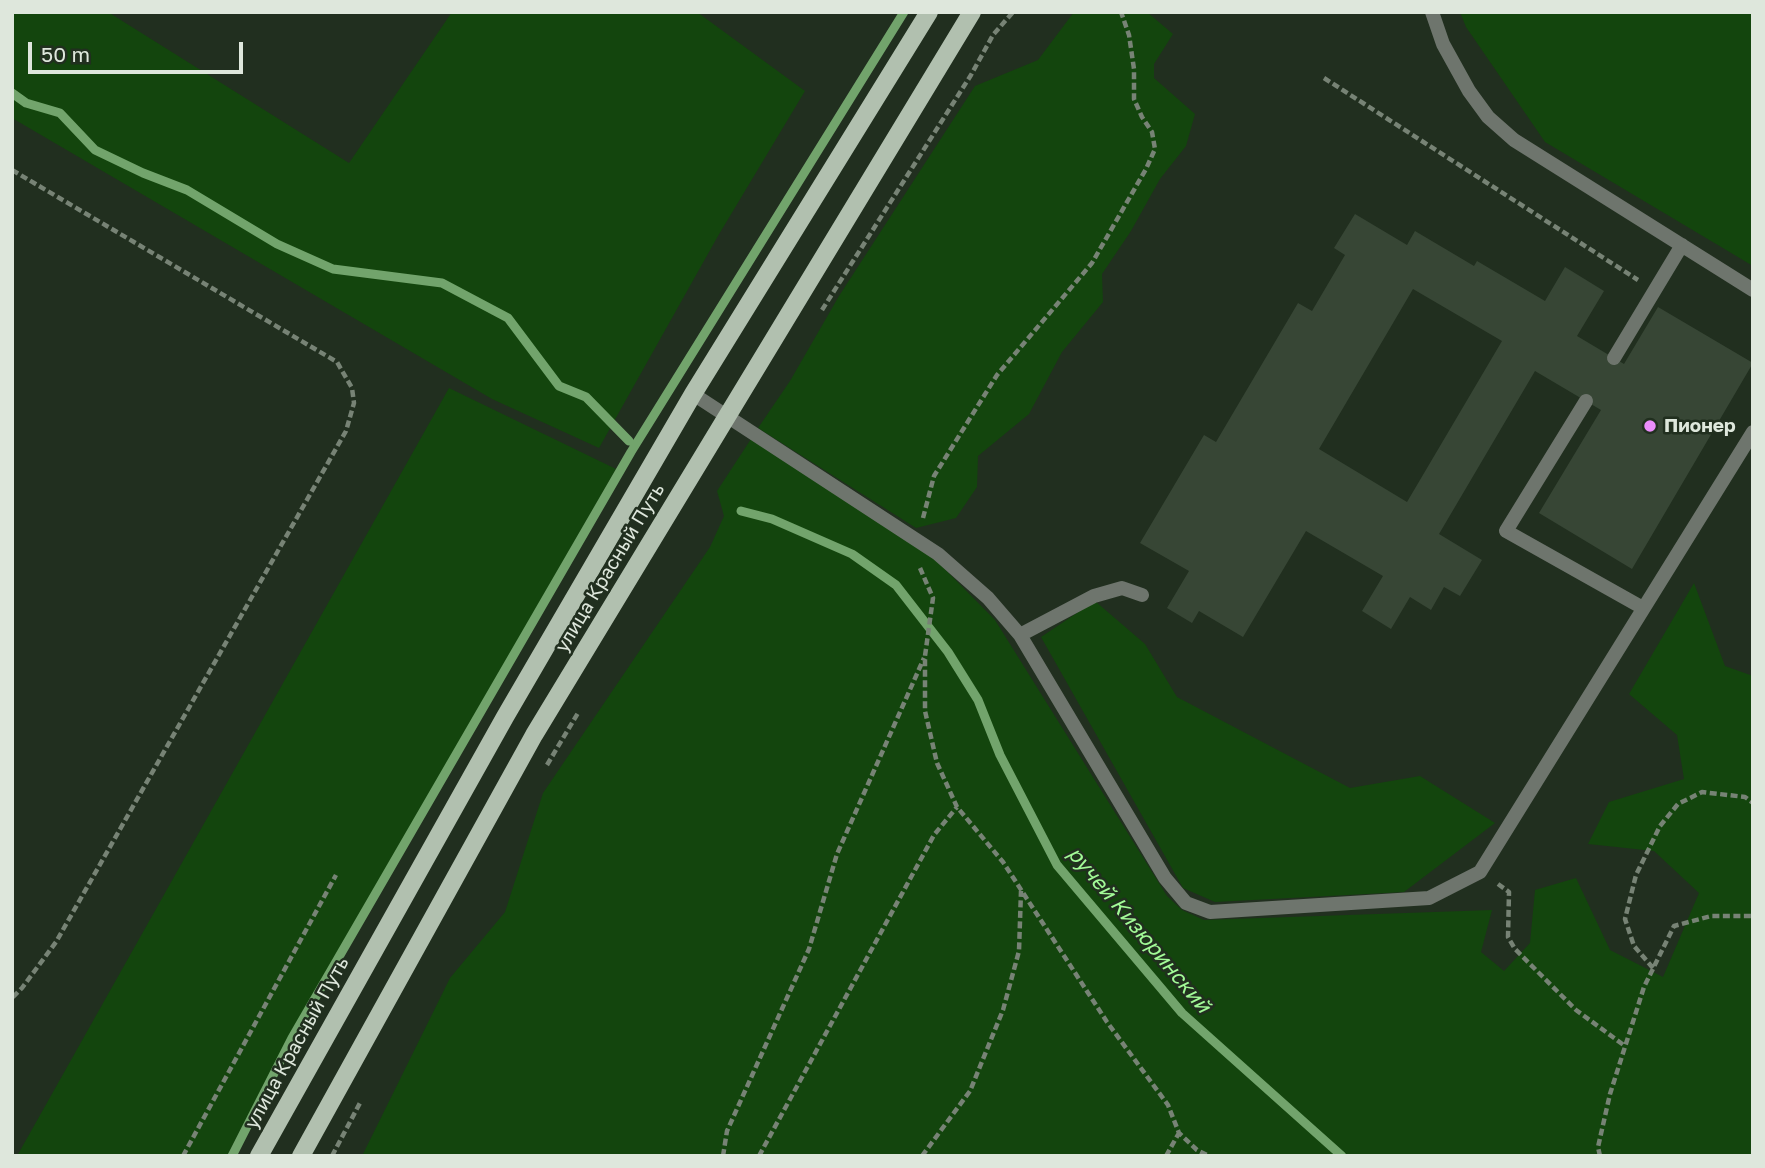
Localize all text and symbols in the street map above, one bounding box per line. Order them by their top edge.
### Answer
scale bar [32,28,247,72]
text: 50 m [41,41,90,67]
place label: Пионер [1664,415,1736,437]
marker: Пионер [1642,418,1658,434]
street label: улица Красный Путь [551,479,669,657]
water label: ручей Кизюринский [1062,842,1216,1018]
street label: улица Красный Путь [240,953,354,1133]

